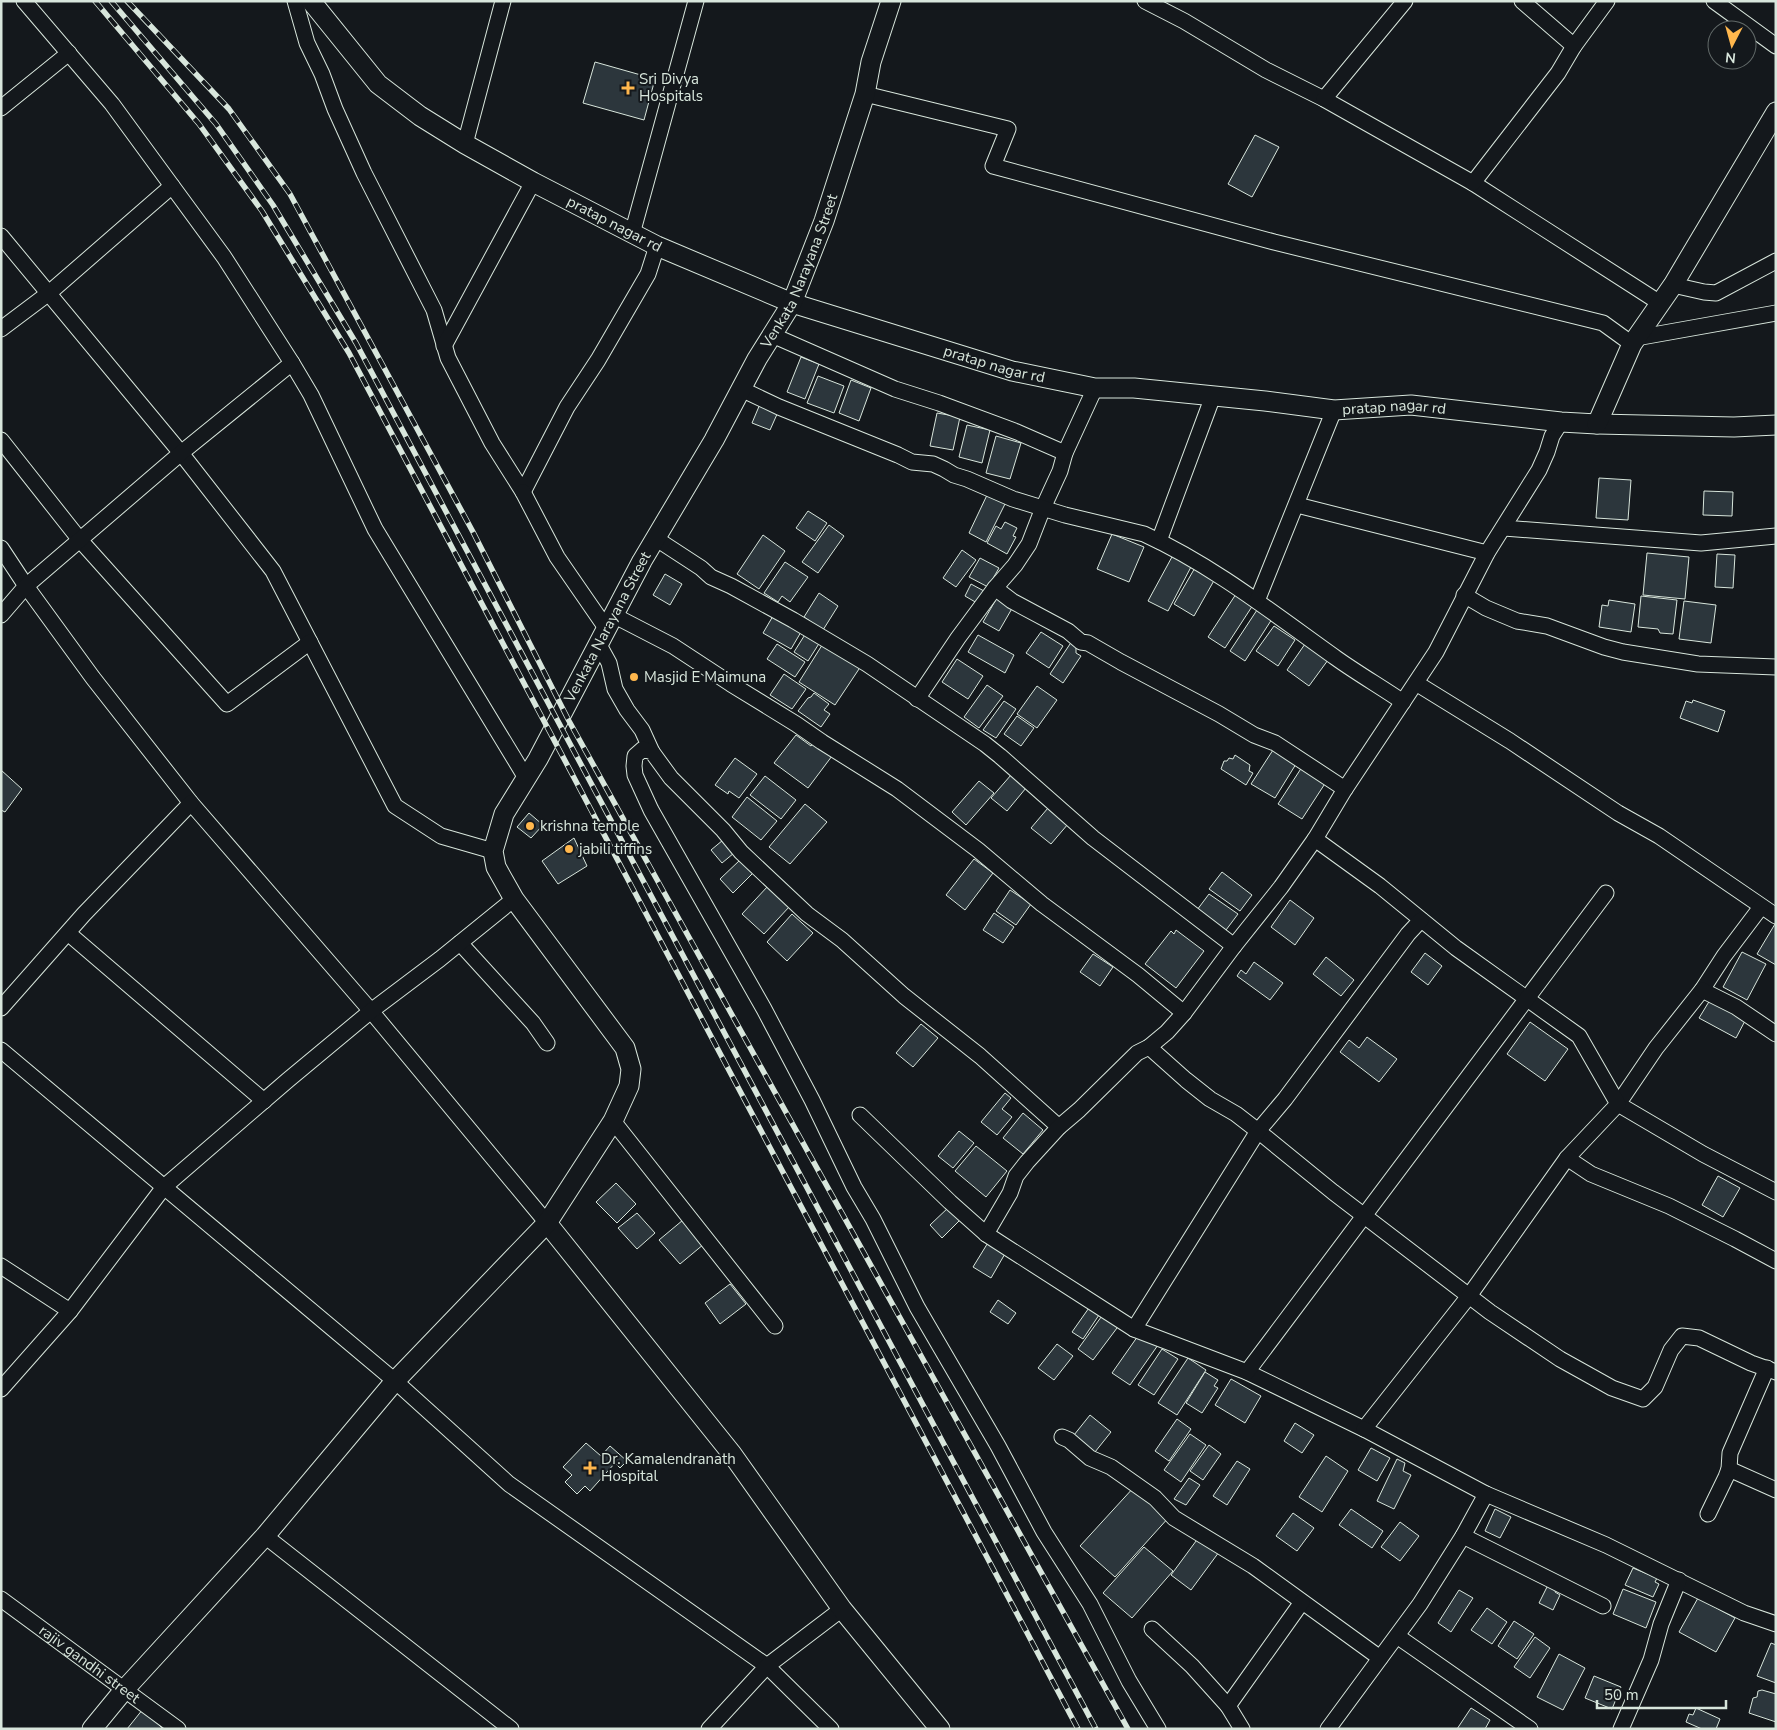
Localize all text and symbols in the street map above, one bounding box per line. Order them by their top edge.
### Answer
north arrow [1707,20,1757,70]
text: N [1724,47,1737,67]
place label: Sri Divya Hospitals [639,69,703,106]
marker: Sri Divya Hospitals [621,81,635,95]
street label: pratap nagar rd [563,191,665,257]
street label: Venkata Narayana Street [756,191,842,353]
street label: pratap nagar rd [941,341,1047,388]
street label: pratap nagar rd [1342,395,1447,419]
street label: Venkata Narayana Street [559,547,656,707]
place label: Masjid E Maimuna [644,667,766,687]
marker: Masjid E Maimuna [628,671,640,683]
place label: krishna temple [540,816,640,836]
marker: krishna temple [524,820,536,832]
place label: jabili tiffins [578,839,652,859]
marker: jabili tiffins [563,843,575,855]
place label: Dr. Kamalendranath Hospital [601,1449,736,1486]
marker: Dr. Kamalendranath Hospital [583,1461,597,1475]
street label: rajiv gandhi street [35,1620,145,1708]
scale bar [1597,1678,1726,1710]
text: 50 m [1604,1685,1639,1705]

